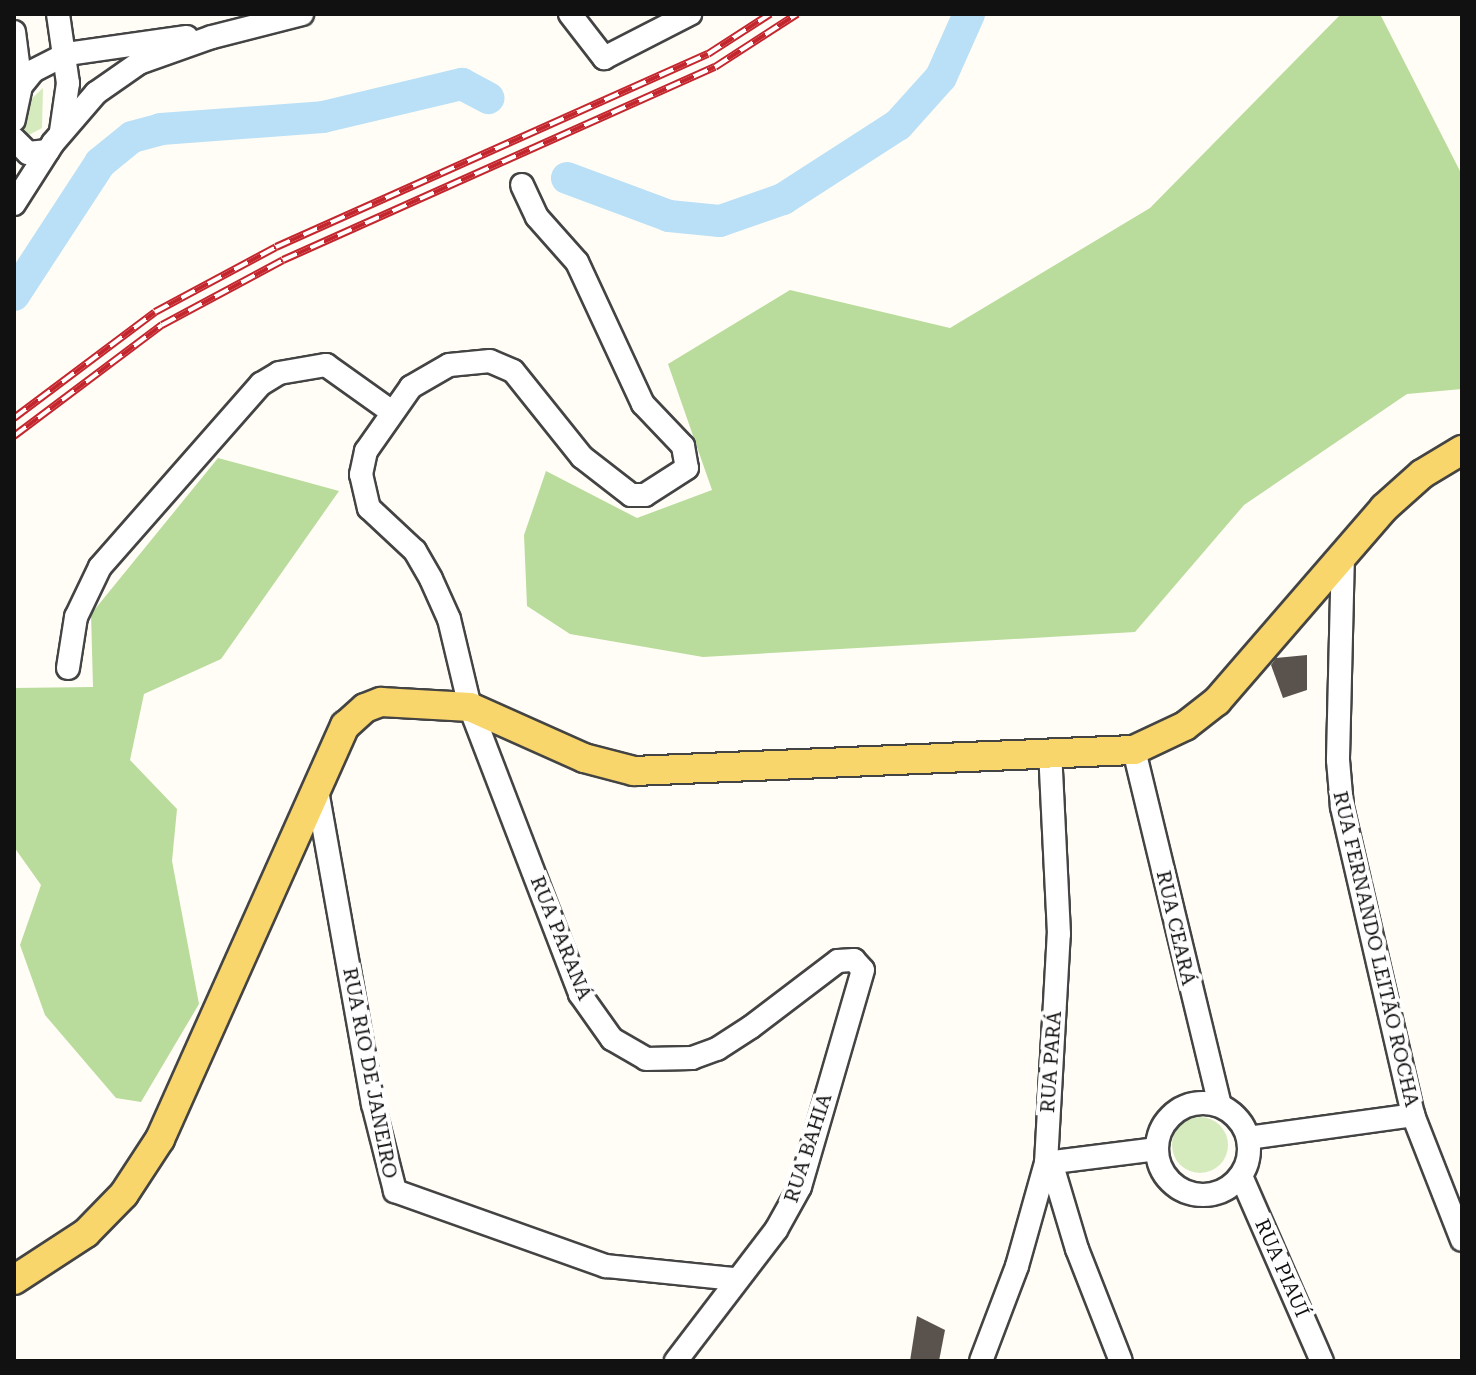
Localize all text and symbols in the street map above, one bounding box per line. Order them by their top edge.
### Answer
street label: RUA FERNANDO LEITÃO ROCHA [1328,789,1424,1109]
street label: RUA CEARÁ [1151,868,1201,988]
street label: RUA PARANÁ [525,872,597,1004]
street label: RUA RIO DE JANEIRO [338,966,402,1180]
street label: RUA PARÁ [1035,1010,1067,1114]
street label: RUA BAHIA [779,1090,837,1206]
street label: RUA PIAUÍ [1250,1215,1314,1321]

